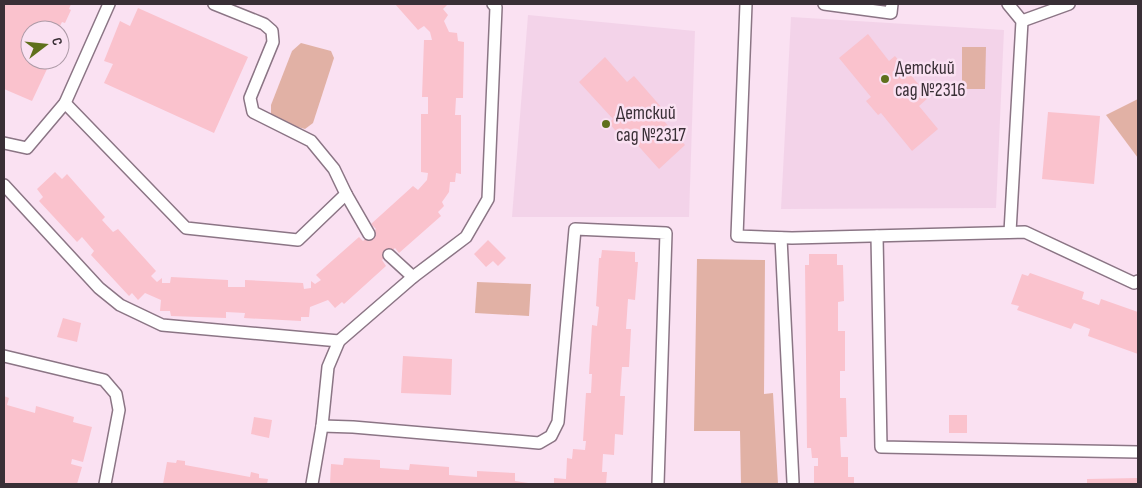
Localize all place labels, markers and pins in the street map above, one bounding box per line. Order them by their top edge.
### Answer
place label: Детский сад №2316 [895,57,966,102]
marker: Детский сад №2316 [879,73,891,85]
place label: Детский сад №2317 [616,102,686,147]
marker: Детский сад №2317 [600,118,612,130]

